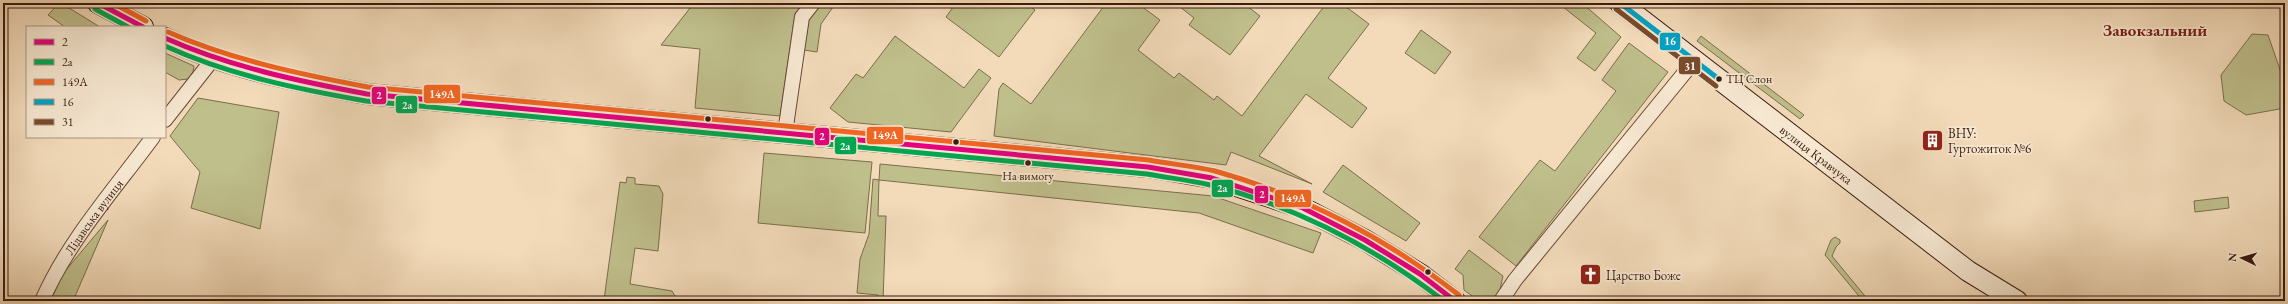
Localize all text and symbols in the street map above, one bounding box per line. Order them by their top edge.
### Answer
district label: Завокзальний [2103,19,2207,41]
legend [26,26,166,138]
line badge: 16 [1659,32,1681,51]
text: 2 [62,34,68,50]
text: 16 [1664,34,1676,48]
text: 2а [62,54,73,70]
line badge: 31 [1678,56,1701,75]
text: 31 [1684,59,1696,73]
place label: ТЦ Слон [1726,71,1772,87]
text: 149А [62,74,88,90]
marker: ТЦ Слон [1714,74,1724,84]
line badge: 149А [423,84,461,104]
line badge: 2 [371,86,387,105]
text: 149А [429,87,455,101]
text: 2 [376,88,382,102]
text: 16 [62,94,74,110]
line badge: 2а [395,95,418,114]
text: 2а [402,98,412,112]
text: 31 [62,114,74,130]
unlabelled marker [703,114,713,124]
street label: вулиця Кравчука [1777,121,1857,188]
place label: ВНУ: Гуртожиток №6 [1948,125,2031,157]
line badge: 149А [866,126,904,145]
line badge: 2 [814,127,830,146]
building icon: ВНУ: Гуртожиток №6 [1919,127,1945,153]
text: 149А [872,128,898,142]
text: 2 [819,129,825,143]
line badge: 2а [834,136,857,155]
unlabelled marker [951,137,961,147]
text: 2а [840,139,850,153]
marker: На вимогу [1023,158,1033,168]
place label: На вимогу [1002,168,1054,184]
street label: Лідавська вулиця [60,175,127,258]
line badge: 2а [1211,179,1234,198]
text: 2а [1217,181,1227,195]
line badge: 2 [1254,185,1269,204]
text: 2 [1259,187,1265,201]
line badge: 149А [1274,189,1312,208]
text: 149А [1280,191,1306,205]
north arrow [2222,238,2262,278]
text: N [2225,252,2239,262]
church icon: Царство Боже [1578,262,1604,288]
unlabelled marker [1423,267,1433,277]
place label: Царство Боже [1606,267,1681,284]

